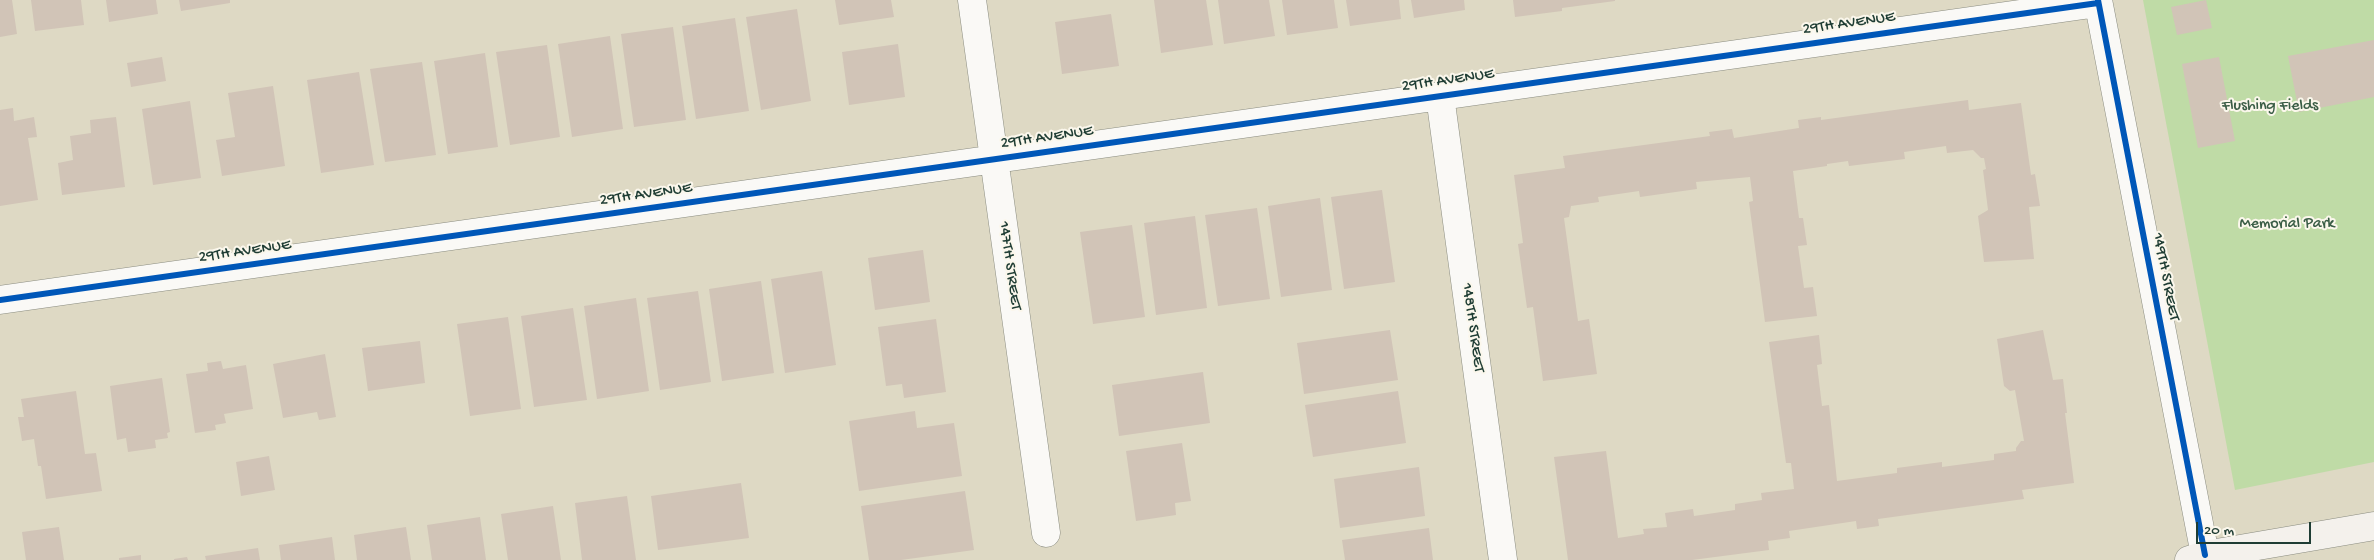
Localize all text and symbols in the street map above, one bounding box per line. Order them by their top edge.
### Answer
street label: 29TH AVENUE [1802,8,1896,40]
street label: 29TH AVENUE [1401,65,1495,97]
park label: Flushing Fields [2222,97,2318,117]
street label: 29TH AVENUE [1000,122,1094,154]
street label: 29TH AVENUE [599,179,693,211]
park label: Memorial Park [2240,215,2334,235]
street label: 147TH STREET [993,220,1025,312]
street label: 149TH STREET [2147,231,2183,323]
street label: 29TH AVENUE [198,236,292,268]
street label: 148TH STREET [1456,282,1488,374]
scale bar [2199,512,2314,544]
text: 20 m [2204,522,2234,540]

